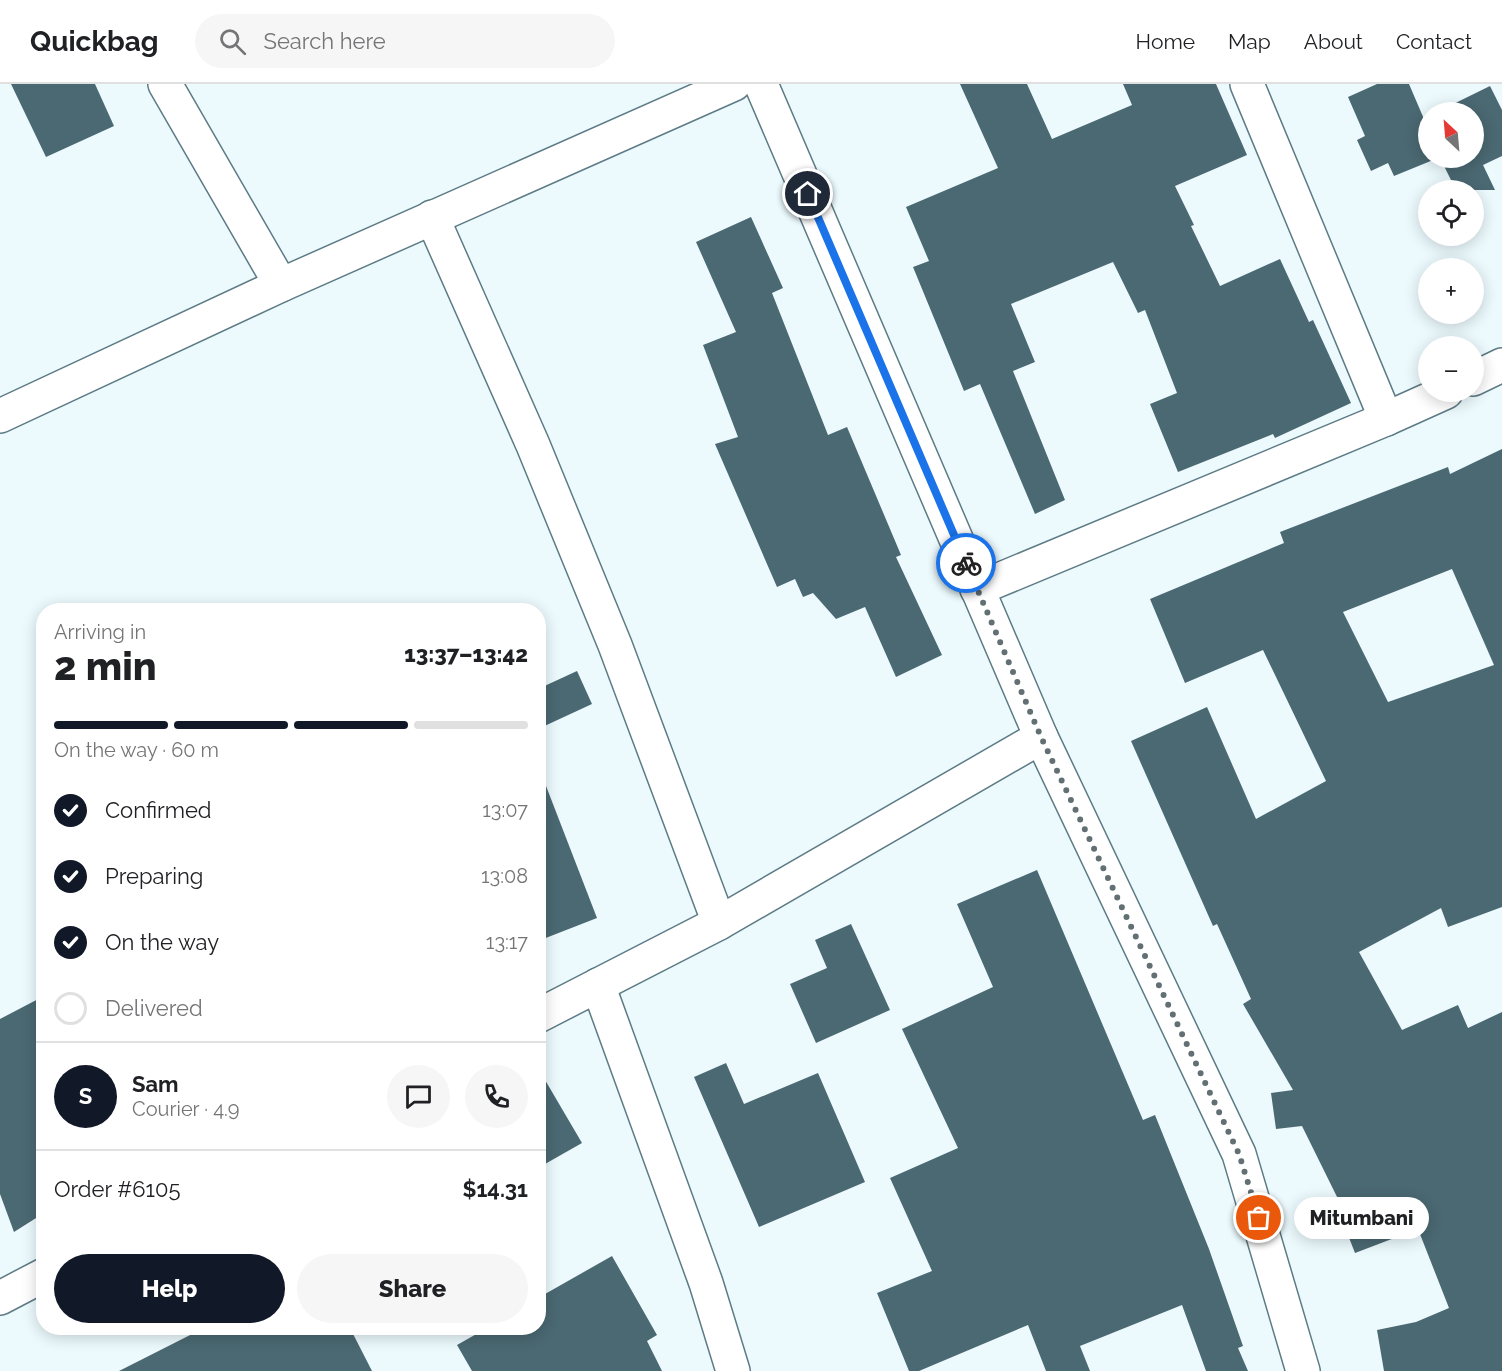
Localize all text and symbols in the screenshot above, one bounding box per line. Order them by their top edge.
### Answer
search box [195,14,615,68]
text: Quickbag [30,25,159,58]
icon: search [216,25,249,58]
text: Search here [264,28,386,54]
text: Home [1136,29,1195,54]
text: Map [1228,29,1271,54]
text: About [1304,29,1363,54]
text: Contact [1396,29,1472,54]
north arrow [1418,102,1484,168]
map controls [1418,102,1484,402]
pin [782,168,833,219]
icon: home [791,177,824,210]
button: locate [1418,180,1484,246]
button: + [1418,258,1484,324]
button: − [1418,336,1484,402]
courier [936,533,996,593]
icon: bike [950,547,983,580]
text: Arriving in [54,620,146,644]
text: 13:37–13:42 [404,641,528,667]
text: 2 min [54,643,157,689]
text: On the way · 60 m [54,738,219,762]
icon: check [54,794,87,827]
text: Confirmed [105,797,212,823]
text: 13:07 [482,798,528,822]
icon: check [54,860,87,893]
text: Preparing [105,863,203,889]
text: 13:08 [481,864,528,888]
icon: check [54,926,87,959]
text: On the way [105,929,219,955]
text: 13:17 [486,930,528,954]
text: Delivered [105,995,203,1021]
button: chat [387,1065,450,1128]
button: phone [465,1065,528,1128]
text: Sam [132,1071,179,1097]
text: S [79,1083,92,1109]
text: Courier · 4.9 [132,1097,240,1121]
text: Order #6105 [54,1176,180,1202]
text: $14.31 [463,1176,528,1202]
pin [1233,1192,1284,1243]
callout: Mitumbani [1295,1197,1430,1239]
icon: bag [1242,1201,1275,1234]
text: Mitumbani [1309,1206,1414,1230]
button: Help [54,1254,285,1323]
button: Share [297,1254,528,1323]

